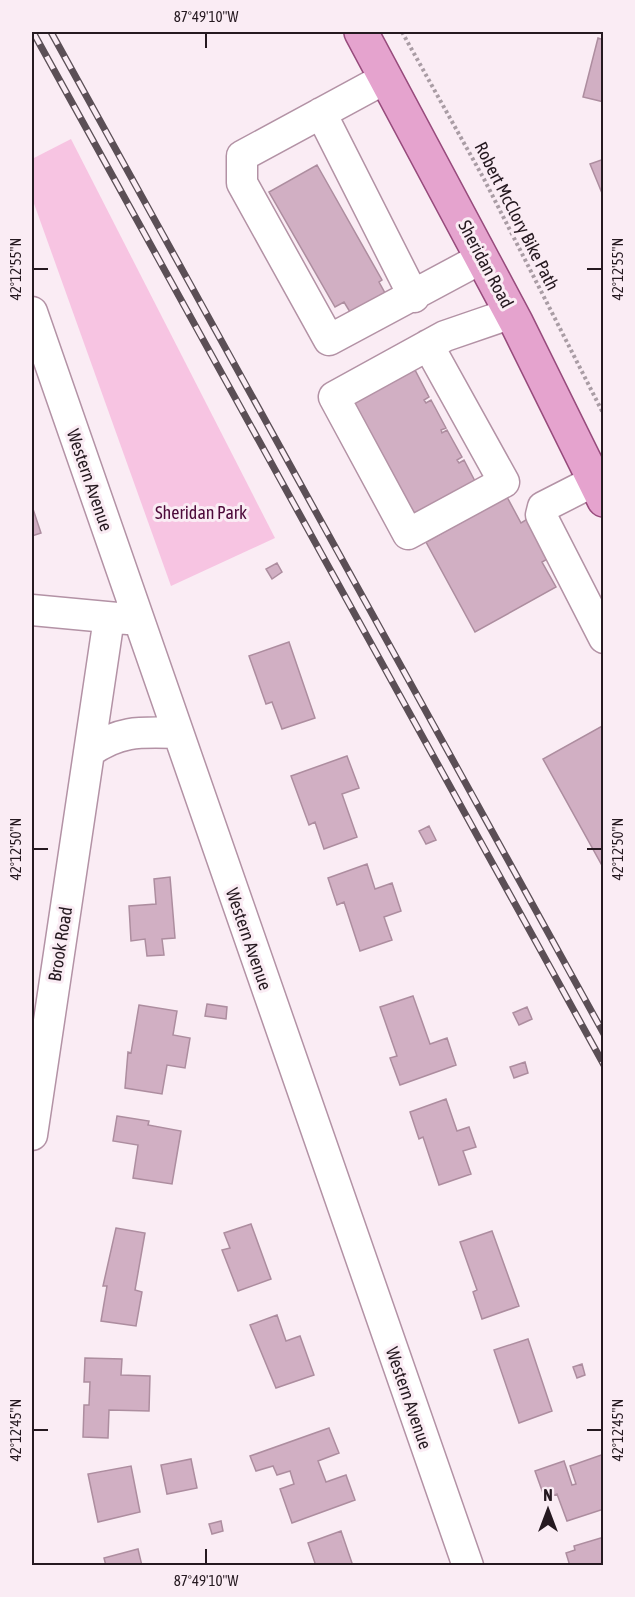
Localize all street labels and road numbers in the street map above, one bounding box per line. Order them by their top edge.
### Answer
street label: Robert McClory Bike Path [471,138,563,294]
street label: Sheridan Road [454,217,518,311]
street label: Western Avenue [63,426,117,534]
street label: Western Avenue [222,885,276,993]
street label: Brook Road [44,905,76,983]
street label: Western Avenue [382,1344,436,1452]

